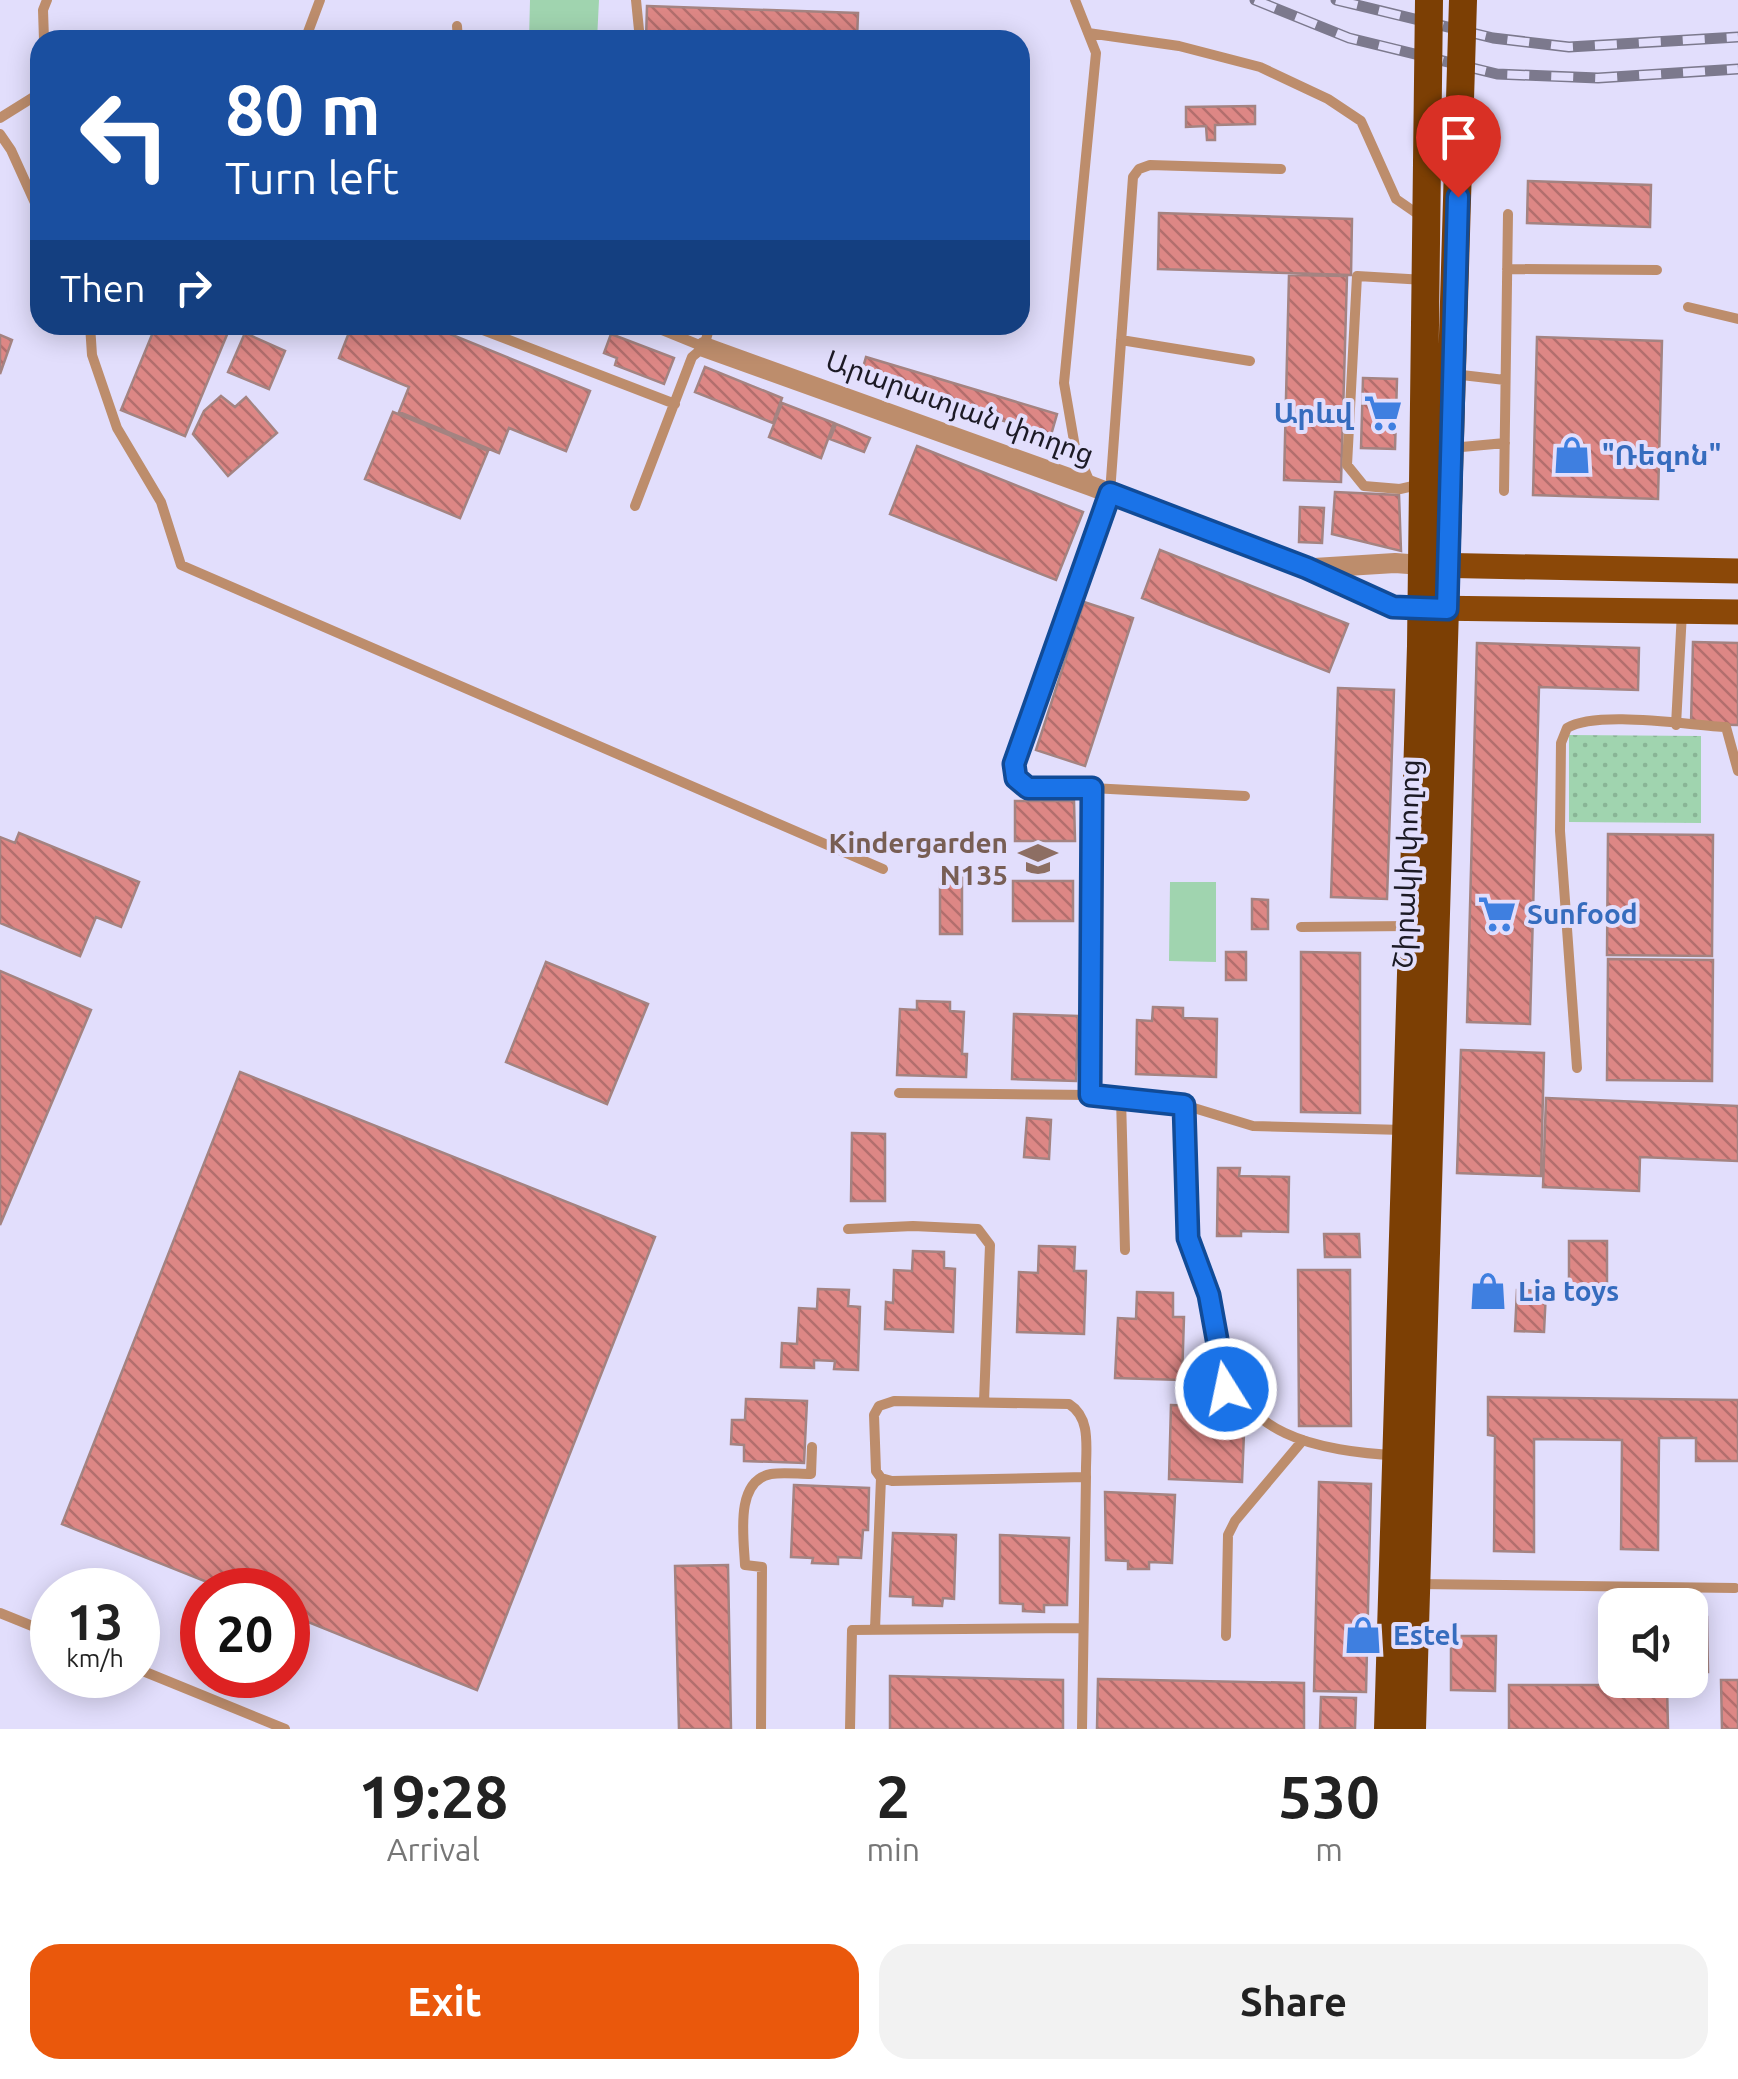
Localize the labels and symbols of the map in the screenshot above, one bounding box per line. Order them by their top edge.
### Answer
pin [1416,95,1501,198]
street label: Արարատյան փողոց [821,344,1098,471]
supermarket icon: Արևվ [1362,392,1404,434]
place label: Արևվ [1274,397,1355,430]
shop icon: "Ռեզոն" [1551,434,1593,476]
place label: "Ռեզոն" [1602,439,1721,472]
street label: Շիրակի փողոց [1386,759,1427,969]
place label: Kindergarden N135 [828,827,1008,890]
school or university icon: Kindergarden N135 [1017,838,1059,880]
supermarket icon: Sunfood [1476,893,1518,935]
place label: Sunfood [1527,898,1638,929]
shop icon: Lia toys [1467,1270,1509,1312]
place label: Lia toys [1518,1275,1619,1306]
position arrow [1174,1337,1278,1441]
speed limit sign: 20 [180,1568,310,1698]
shop icon: Estel [1342,1614,1384,1656]
place label: Estel [1393,1619,1459,1650]

